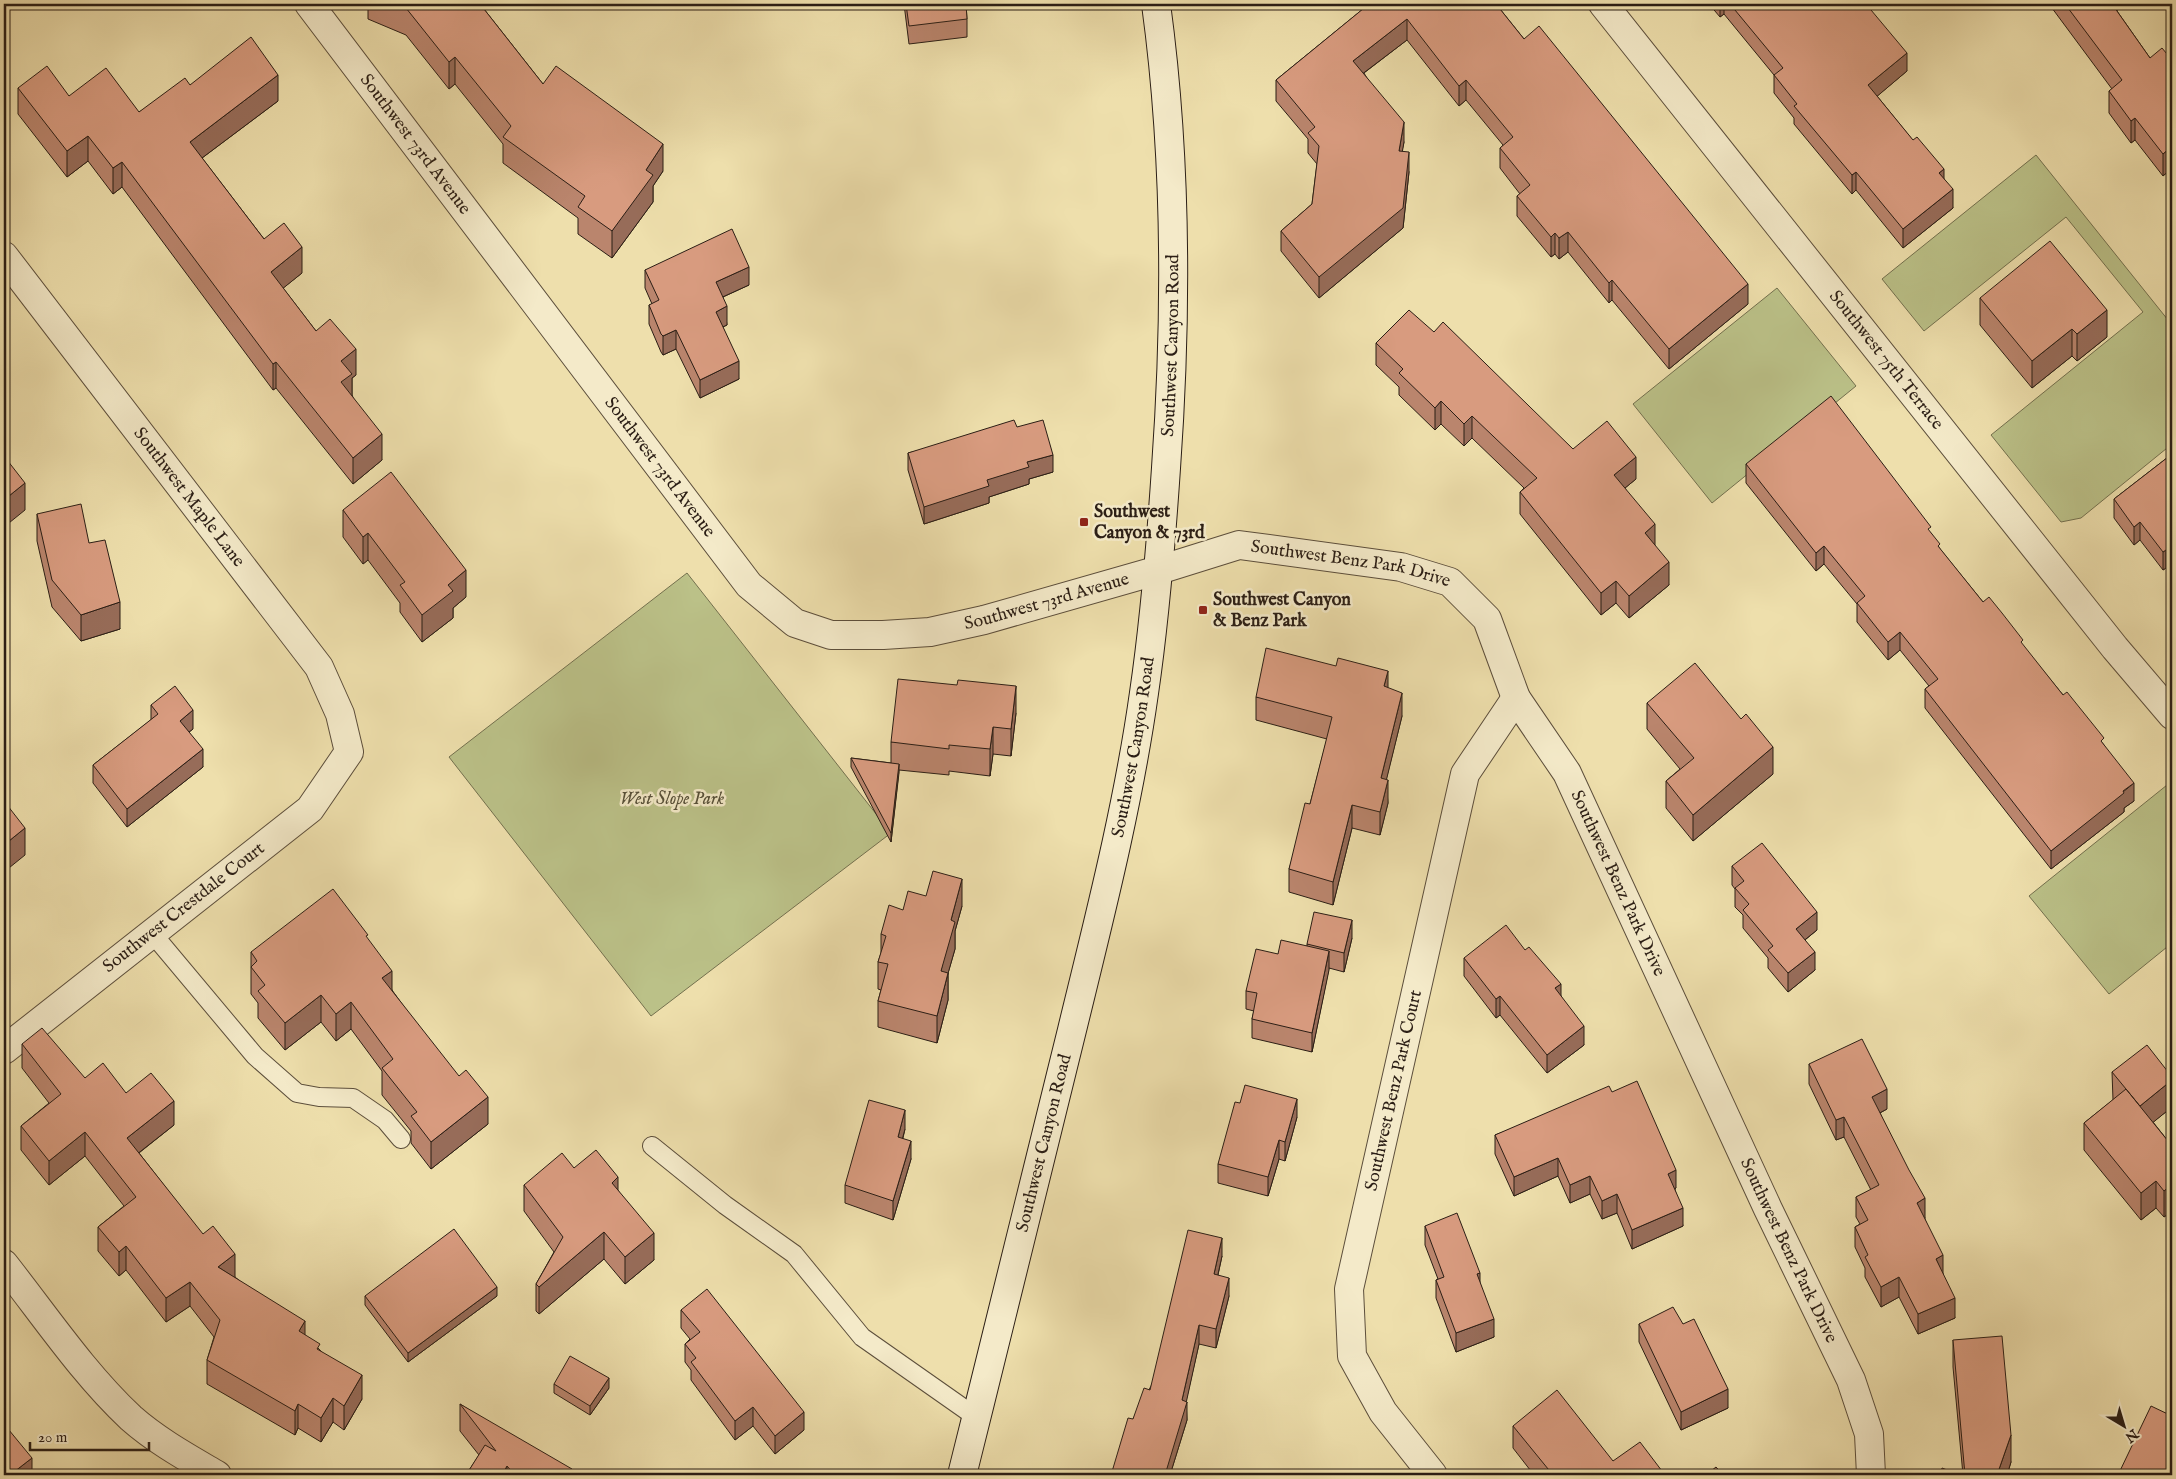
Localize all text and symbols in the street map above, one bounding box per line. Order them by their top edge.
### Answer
street label: Southwest 73rd Avenue [355,69,476,219]
street label: Southwest Canyon Road [1157,254,1185,437]
street label: Southwest 75th Terrace [1824,286,1949,435]
street label: Southwest 73rd Avenue [599,392,720,542]
street label: Southwest Maple Lane [128,423,250,572]
place label: Southwest Canyon & 73rd [1094,501,1205,545]
marker: Southwest Canyon & 73rd [1078,516,1090,528]
street label: Southwest Benz Park Drive [1249,535,1453,593]
street label: Southwest 73rd Avenue [962,568,1132,636]
place label: Southwest Canyon & Benz Park [1213,589,1351,633]
marker: Southwest Canyon & Benz Park [1197,604,1209,616]
street label: Southwest Canyon Road [1107,655,1160,840]
street label: Southwest Benz Park Drive [1565,787,1671,980]
park label: West Slope Park [620,788,724,811]
street label: Southwest Crestdale Court [98,838,270,978]
street label: Southwest Benz Park Court [1360,988,1427,1193]
street label: Southwest Canyon Road [1011,1051,1077,1234]
street label: Southwest Benz Park Drive [1735,1154,1843,1347]
north arrow [2098,1402,2148,1452]
scale bar [30,1419,149,1451]
text: N [2121,1424,2142,1446]
text: 20 m [38,1428,68,1447]

